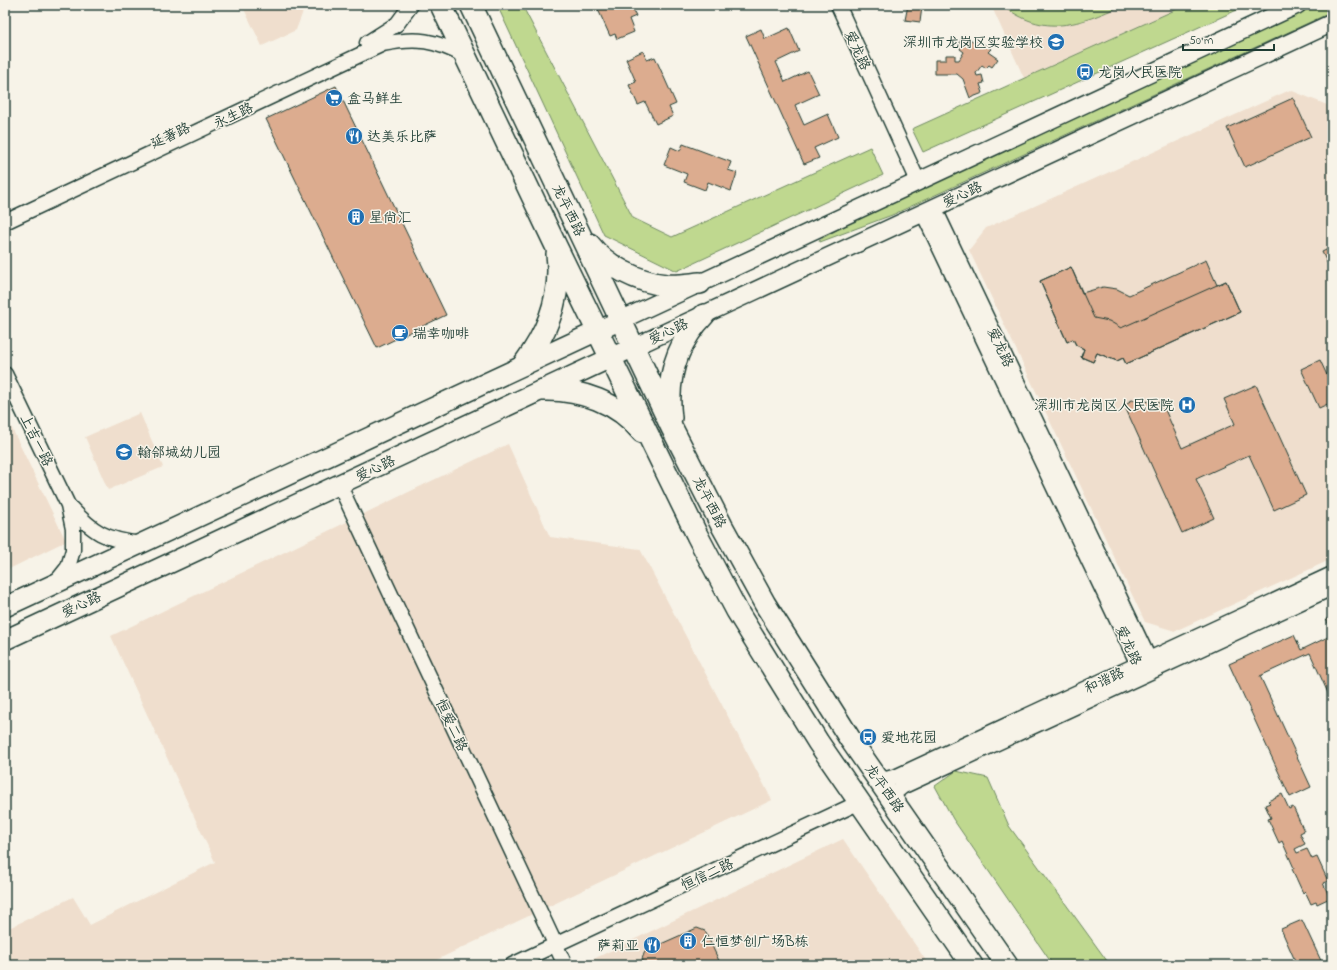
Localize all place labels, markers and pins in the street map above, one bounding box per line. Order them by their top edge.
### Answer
school or university icon: 深圳市龙岗区实验学校 [1046,32,1066,52]
place label: 深圳市龙岗区实验学校 [903,33,1043,54]
bus stop icon: 龙岗人民医院 [1075,62,1095,82]
place label: 龙岗人民医院 [1098,63,1182,84]
supermarket icon: 盒马鲜生 [324,88,344,108]
place label: 盒马鲜生 [347,89,403,110]
restaurant icon: 达美乐比萨 [344,126,364,146]
place label: 达美乐比萨 [367,127,437,148]
building icon: 星尚汇 [346,207,366,227]
place label: 星尚汇 [369,208,411,229]
cafe icon: 瑞幸咖啡 [390,323,410,343]
place label: 瑞幸咖啡 [412,324,469,345]
hospital icon: 深圳市龙岗区人民医院 [1177,395,1197,415]
place label: 深圳市龙岗区人民医院 [1034,396,1174,417]
school or university icon: 翰邻城幼儿园 [114,442,134,462]
place label: 翰邻城幼儿园 [137,443,221,464]
bus stop icon: 爱地花园 [858,727,878,747]
place label: 爱地花园 [881,728,937,749]
building icon: 仁恒梦创广场B栋 [678,931,698,951]
place label: 仁恒梦创广场B栋 [701,932,808,953]
restaurant icon: 萨莉亚 [642,935,662,955]
place label: 萨莉亚 [597,936,639,957]

